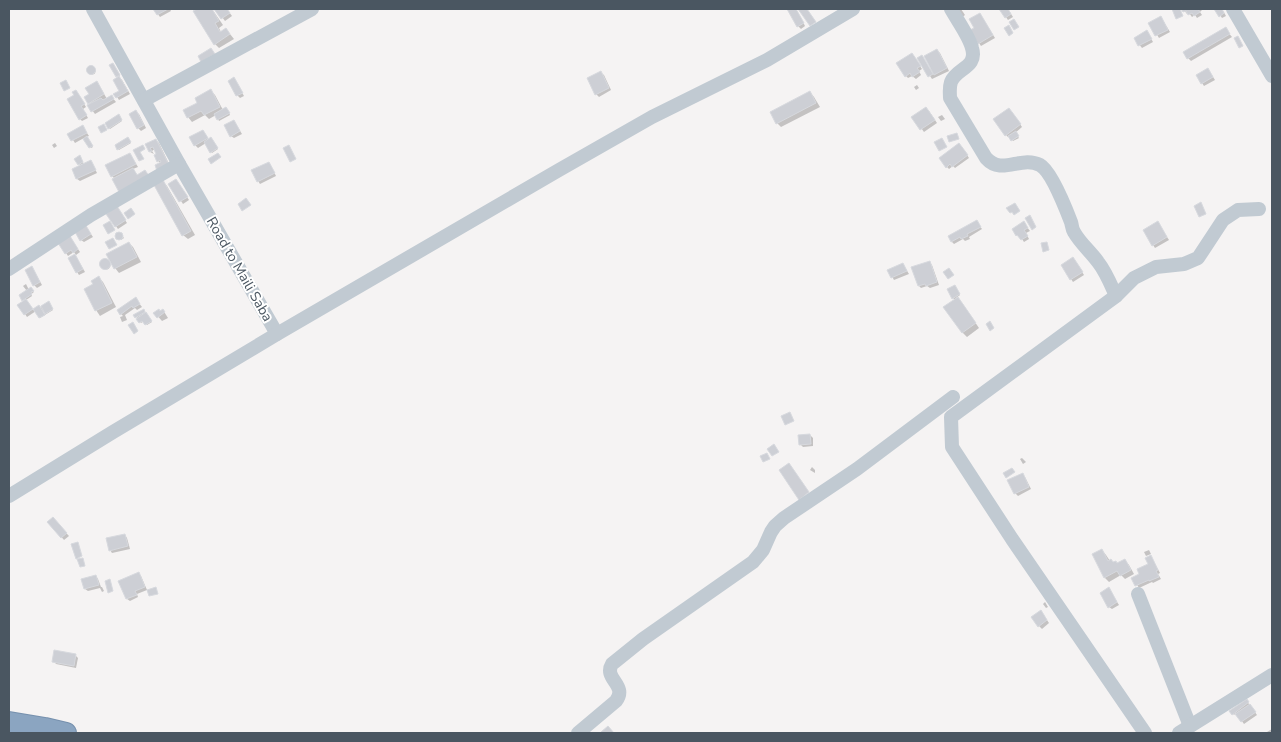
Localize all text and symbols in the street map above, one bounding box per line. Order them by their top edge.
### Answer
street label: Road to Maili Saba [202,214,277,325]

